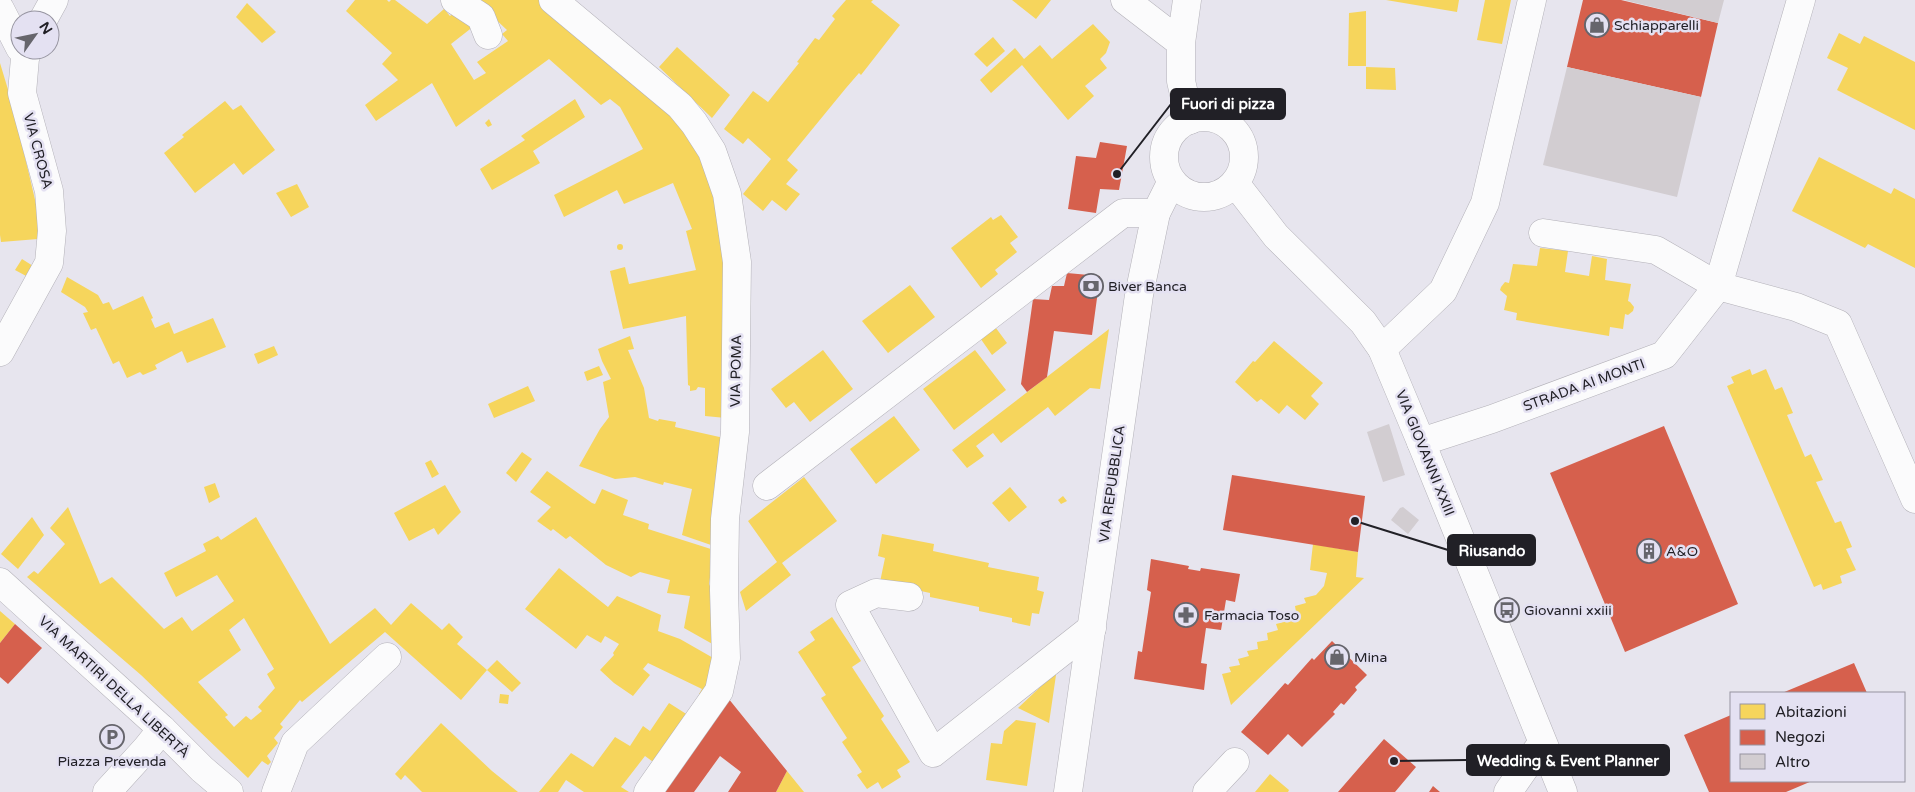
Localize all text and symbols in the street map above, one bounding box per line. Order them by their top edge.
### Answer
north arrow [10,10,60,60]
shop icon: Schiapparelli [1584,12,1610,38]
place label: Schiapparelli [1614,17,1699,34]
text: N [35,19,56,38]
callout: Fuori di pizza [1171,89,1285,119]
text: Fuori di pizza [1181,95,1275,114]
street label: VIA CROSA [20,111,56,191]
bank icon: Biver Banca [1078,273,1104,299]
place label: Biver Banca [1108,278,1187,295]
street label: VIA POMA [727,335,745,407]
street label: STRADA AI MONTI [1521,355,1647,415]
street label: VIA GIOVANNI XXIII [1392,388,1458,518]
street label: VIA REPUBBLICA [1095,424,1129,544]
callout: Riusando [1448,535,1535,565]
building icon: A&O [1636,538,1662,564]
text: Riusando [1459,542,1525,560]
place label: A&O [1666,543,1698,560]
bus stop icon: Giovanni xxiii [1494,597,1520,623]
pharmacy icon: Farmacia Toso [1173,602,1199,628]
place label: Giovanni xxiii [1524,602,1612,619]
place label: Farmacia Toso [1204,607,1299,624]
street label: VIA MARTIRI DELLA LIBERTÀ [35,613,193,761]
shop icon: Mina [1324,644,1350,670]
place label: Mina [1354,649,1387,666]
legend [1730,692,1905,782]
text: Abitazioni [1775,703,1847,721]
parking icon: Piazza Prevenda [99,724,125,750]
text: Negozi [1775,728,1825,746]
callout: Wedding & Event Planner [1467,745,1669,775]
text: Wedding & Event Planner [1477,752,1659,771]
place label: Piazza Prevenda [58,753,166,770]
text: Altro [1775,753,1810,771]

